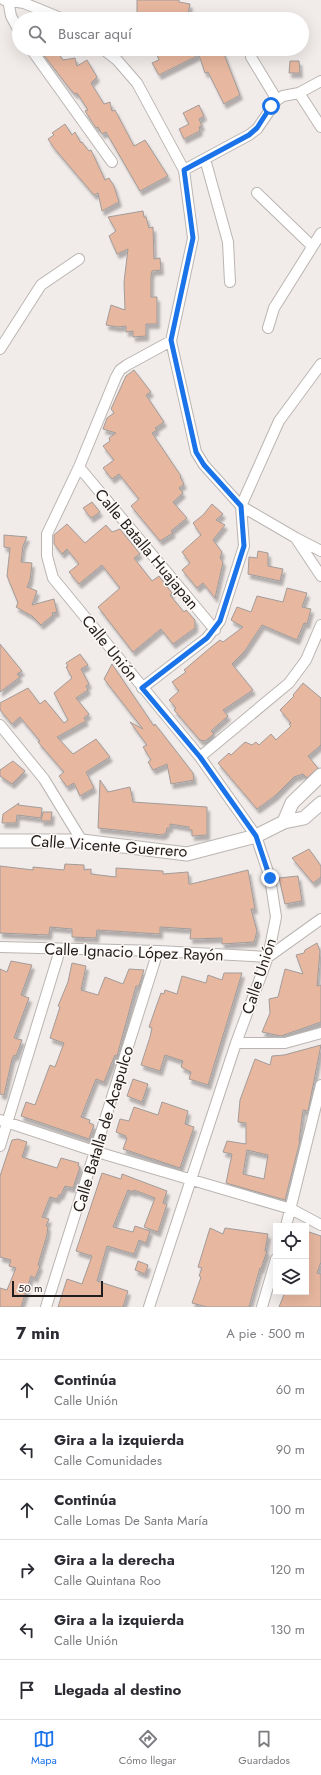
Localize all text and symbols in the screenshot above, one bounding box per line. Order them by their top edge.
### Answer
search box [12,12,309,56]
icon: search [26,23,48,45]
text: Buscar aquí [58,23,132,45]
route start [262,97,280,115]
street label: Calle Batalla Huajapan [89,484,205,614]
street label: Calle Unión [76,610,144,686]
street label: Calle Vicente Guerrero [30,829,188,863]
route end [261,869,279,887]
street label: Calle Unión [236,935,282,1017]
street label: Calle Ignacio López Rayón [44,937,224,967]
street label: Calle Batalla de Acapulco [67,1043,139,1215]
map controls [273,1223,309,1295]
button: locate [273,1223,309,1259]
button: layers [273,1259,309,1295]
scale bar [12,1279,103,1298]
text: 50 m [18,1280,43,1296]
text: 7 min [16,1321,60,1345]
text: A pie · 500 m [226,1324,305,1343]
text: Continúa [54,1369,116,1391]
icon: ahead [16,1379,38,1401]
text: 60 m [276,1380,305,1399]
text: Calle Unión [54,1391,118,1410]
text: Gira a la izquierda [54,1429,184,1451]
icon: left [16,1439,38,1461]
text: 90 m [276,1440,305,1459]
text: Calle Comunidades [54,1451,162,1470]
text: Continúa [54,1489,116,1511]
icon: ahead [16,1499,38,1521]
text: 100 m [270,1500,305,1519]
text: Calle Lomas De Santa María [54,1511,208,1530]
text: Gira a la derecha [54,1549,175,1571]
icon: right [16,1559,38,1581]
text: 120 m [270,1560,305,1579]
text: Calle Quintana Roo [54,1571,161,1590]
text: Gira a la izquierda [54,1609,184,1631]
icon: left [16,1619,38,1641]
text: 130 m [270,1620,305,1639]
text: Calle Unión [54,1631,118,1650]
icon: arrive [16,1679,38,1701]
text: Llegada al destino [54,1679,181,1701]
tab: Mapa [31,1728,57,1768]
tab: Cómo llegar [119,1728,176,1768]
tab: Guardados [238,1728,290,1768]

